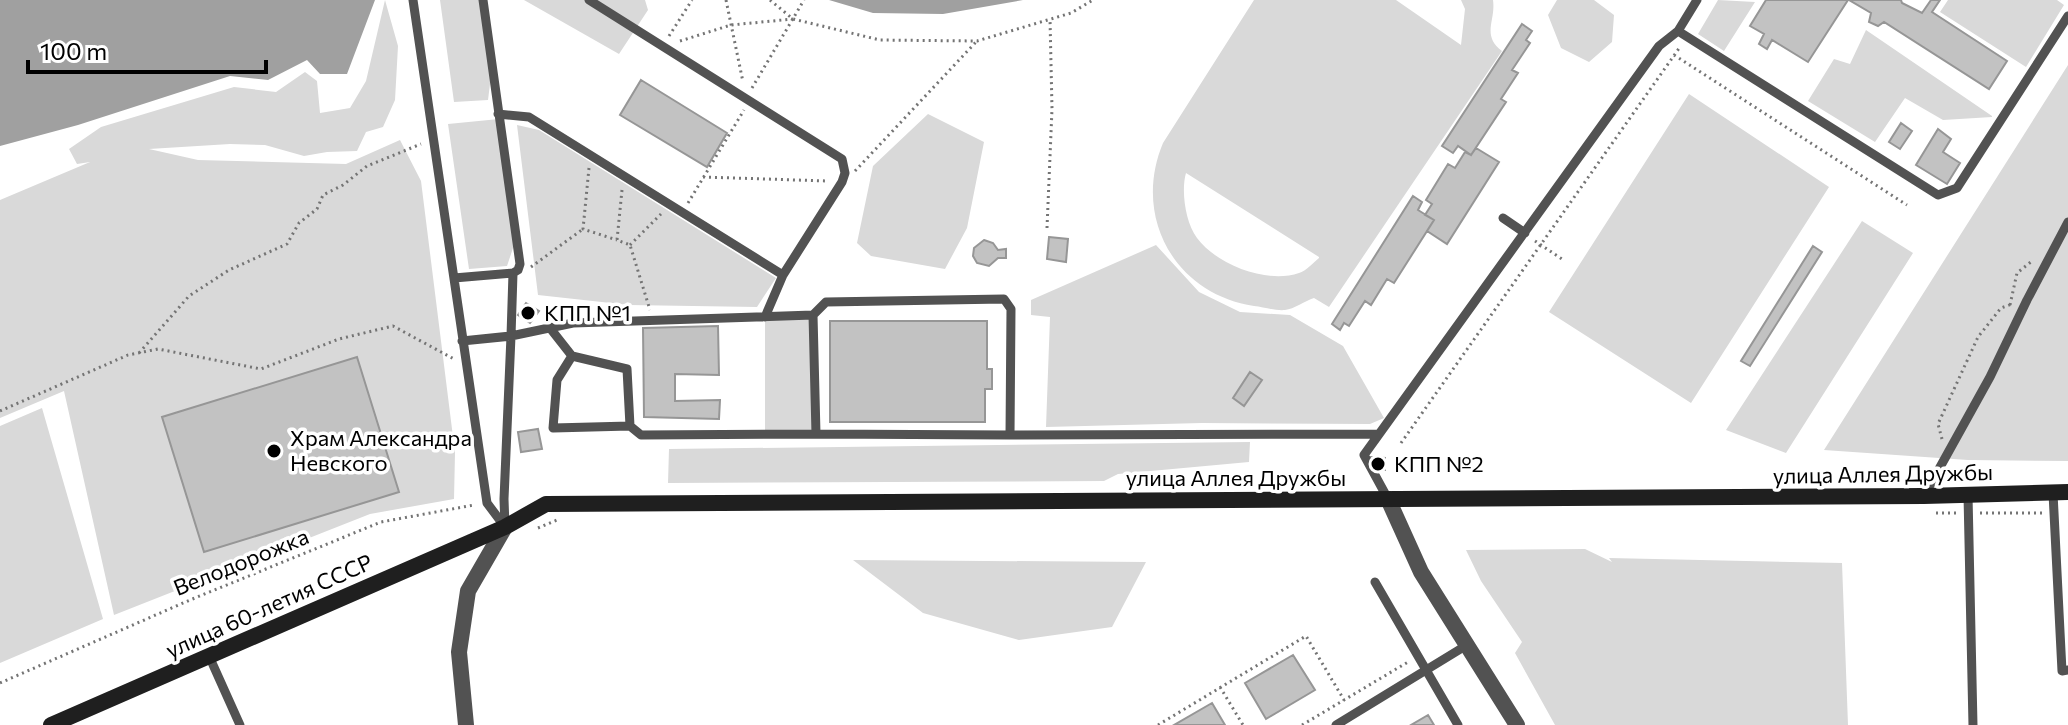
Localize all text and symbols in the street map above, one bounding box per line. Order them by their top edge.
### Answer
scale bar [28,24,266,74]
text: 100 m [40,36,107,65]
place label: КПП №1 [544,299,631,326]
marker: КПП №1 [519,304,537,322]
place label: Храм Александра Невского [290,424,472,476]
marker: Храм Александра Невского [265,442,283,460]
place label: КПП №2 [1394,450,1484,477]
marker: КПП №2 [1369,455,1387,473]
street label: улица Аллея Дружбы [1773,458,1993,489]
street label: улица Аллея Дружбы [1126,464,1346,491]
street label: Велодорожка [169,522,312,601]
street label: улица 60-летия СССР [161,548,376,663]

